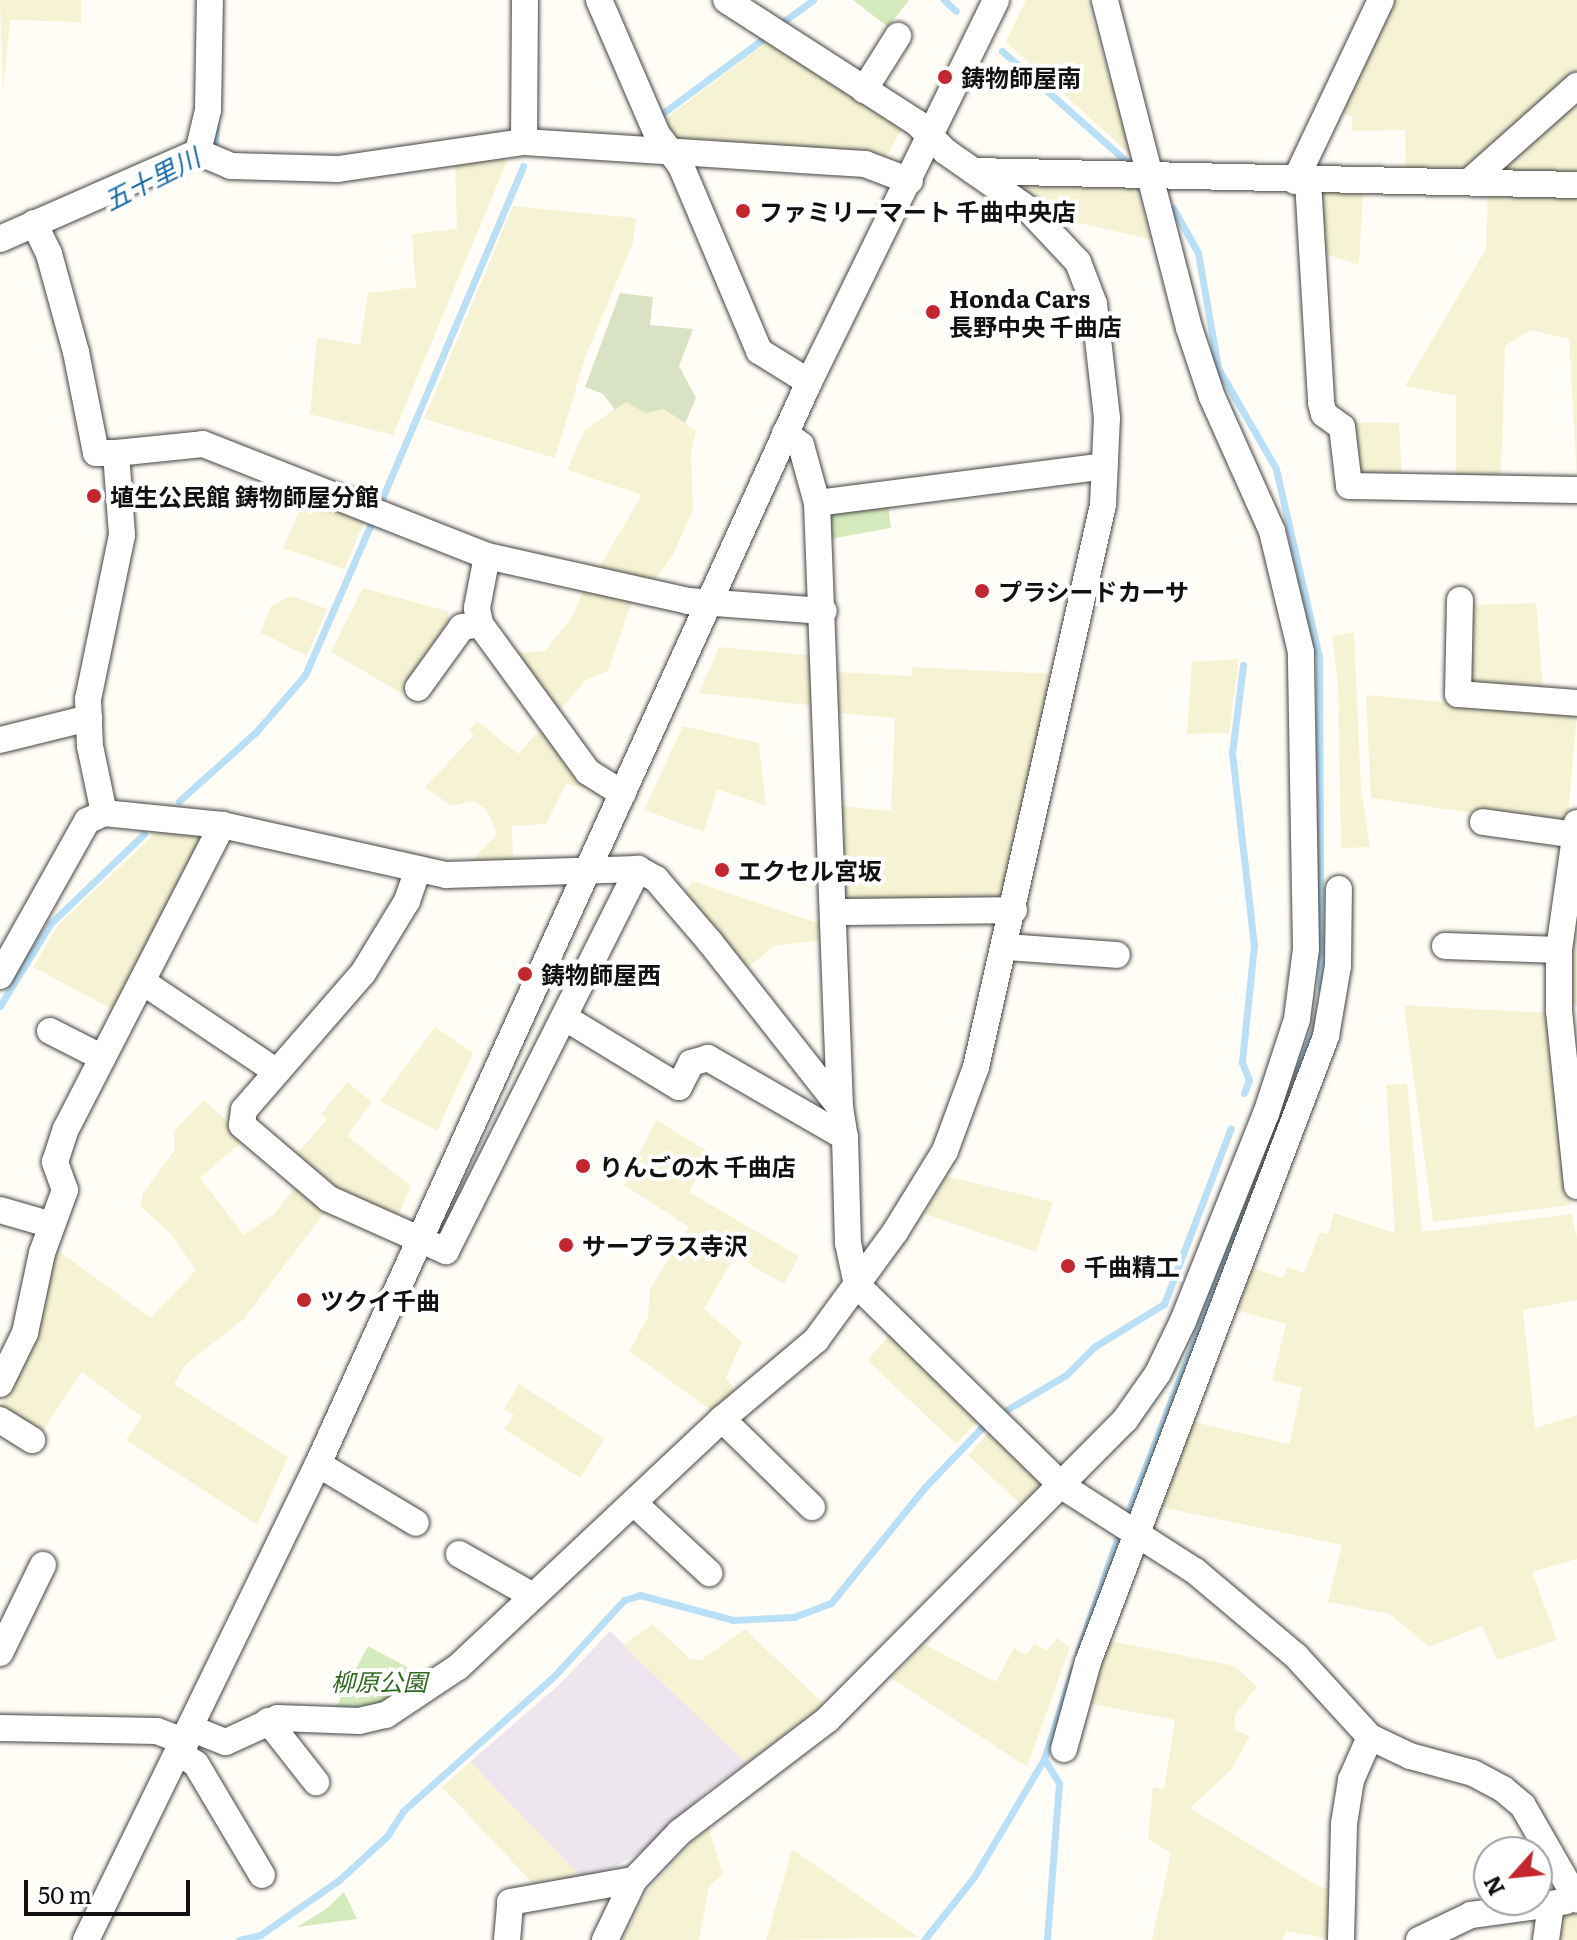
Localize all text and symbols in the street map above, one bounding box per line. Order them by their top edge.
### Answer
place label: 鋳物師屋南 [961,63,1081,91]
marker: 鋳物師屋南 [936,68,954,86]
water label: 五十里川 [98,140,204,216]
place label: ファミリーマート 千曲中央店 [759,197,1076,225]
marker: ファミリーマート 千曲中央店 [734,202,752,220]
place label: Honda Cars 長野中央 千曲店 [949,284,1122,340]
marker: Honda Cars 長野中央 千曲店 [924,303,942,321]
place label: 埴生公民館 鋳物師屋分館 [110,482,379,510]
marker: 埴生公民館 鋳物師屋分館 [85,487,103,505]
place label: プラシードカーサ [998,577,1190,605]
marker: プラシードカーサ [973,582,991,600]
place label: エクセル宮坂 [738,856,882,884]
marker: エクセル宮坂 [713,861,731,879]
place label: 鋳物師屋西 [541,960,661,988]
marker: 鋳物師屋西 [516,965,534,983]
place label: りんごの木 千曲店 [599,1152,796,1180]
marker: りんごの木 千曲店 [574,1157,592,1175]
place label: サープラス寺沢 [582,1231,750,1259]
marker: サープラス寺沢 [557,1236,575,1254]
place label: 千曲精工 [1084,1252,1180,1280]
marker: 千曲精工 [1059,1257,1077,1275]
place label: ツクイ千曲 [320,1286,440,1314]
marker: ツクイ千曲 [295,1291,313,1309]
park label: 柳原公園 [331,1667,427,1695]
north arrow [1473,1836,1553,1916]
scale bar [28,1864,194,1914]
text: N [1474,1870,1512,1902]
text: 50 m [38,1876,92,1911]

